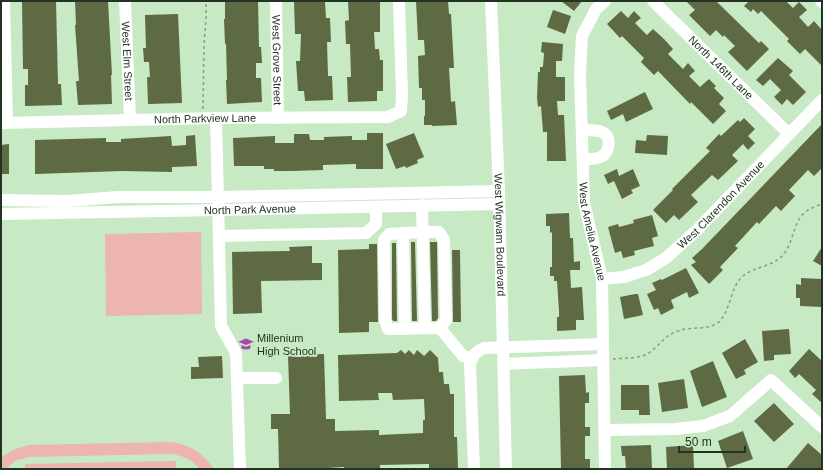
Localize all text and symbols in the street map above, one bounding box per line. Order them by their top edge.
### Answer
street label: West Grove Street [270,15,284,105]
street label: West Elm Street [120,21,135,101]
street label: North 146th Lane [686,33,756,101]
street label: North Parkview Lane [154,112,256,125]
street label: West Clarendon Avenue [675,158,766,251]
street label: West Wigwam Boulevard [492,173,508,296]
street label: West Amelia Avenue [577,182,608,282]
street label: North Park Avenue [204,202,296,216]
place label: Millenium High School [257,332,316,357]
school or university icon: Millenium High School [238,336,254,352]
scale bar [679,428,745,454]
text: 50 m [685,435,712,449]

